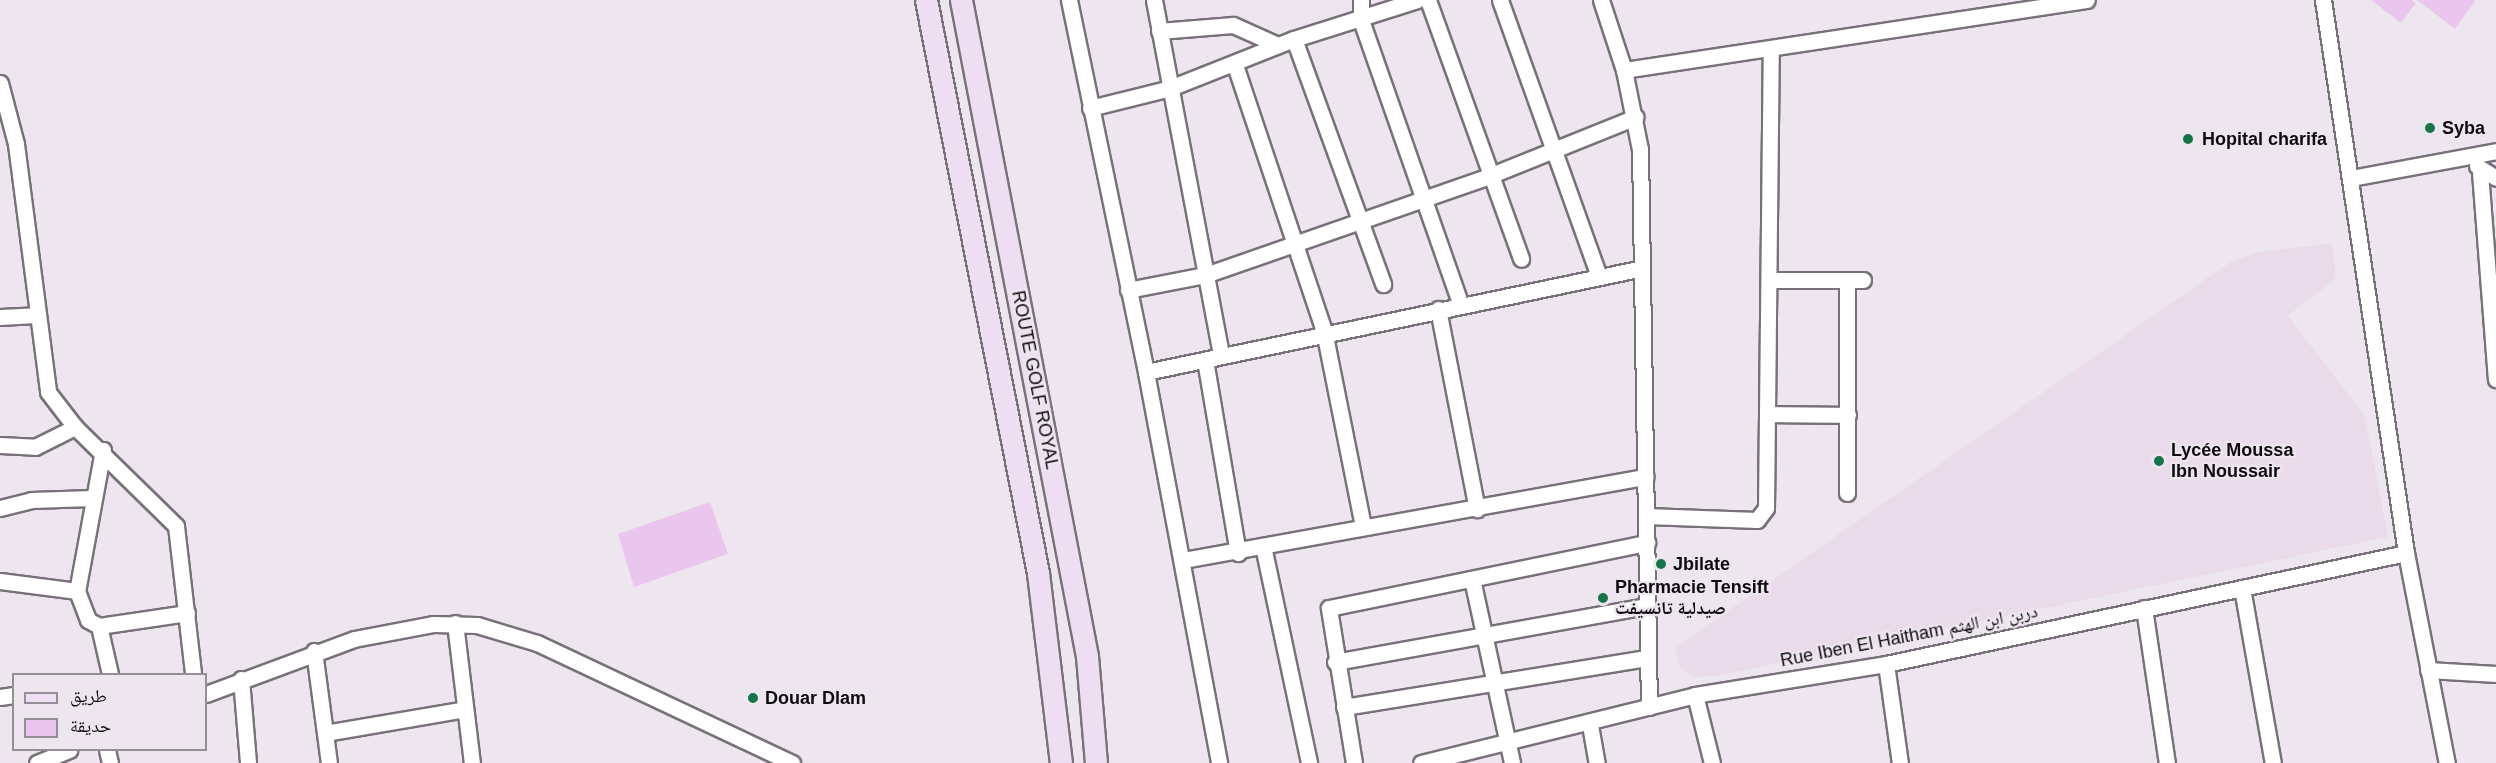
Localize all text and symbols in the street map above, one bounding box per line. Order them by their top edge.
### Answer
place label: Syba [2442,117,2485,139]
marker: Syba [2423,121,2437,135]
place label: Hopital charifa [2202,128,2327,150]
marker: Hopital charifa [2179,130,2197,148]
street label: ROUTE GOLF ROYAL [1007,289,1063,471]
place label: Lycée Moussa Ibn Noussair [2171,440,2293,482]
marker: Lycée Moussa Ibn Noussair [2152,454,2166,468]
place label: Jbilate [1673,553,1730,575]
marker: Jbilate [1654,557,1668,571]
place label: Pharmacie Tensift صيدلية تانسيفت [1615,577,1769,620]
marker: Pharmacie Tensift صيدلية تانسيفت [1596,591,1610,605]
street label: Rue Iben El Haitham دربن ابن الهثم [1779,600,2039,672]
legend [12,673,207,751]
text: طريق [70,686,107,706]
place label: Douar Dlam [765,687,866,709]
marker: Douar Dlam [746,691,760,705]
text: حديقة [70,716,111,736]

